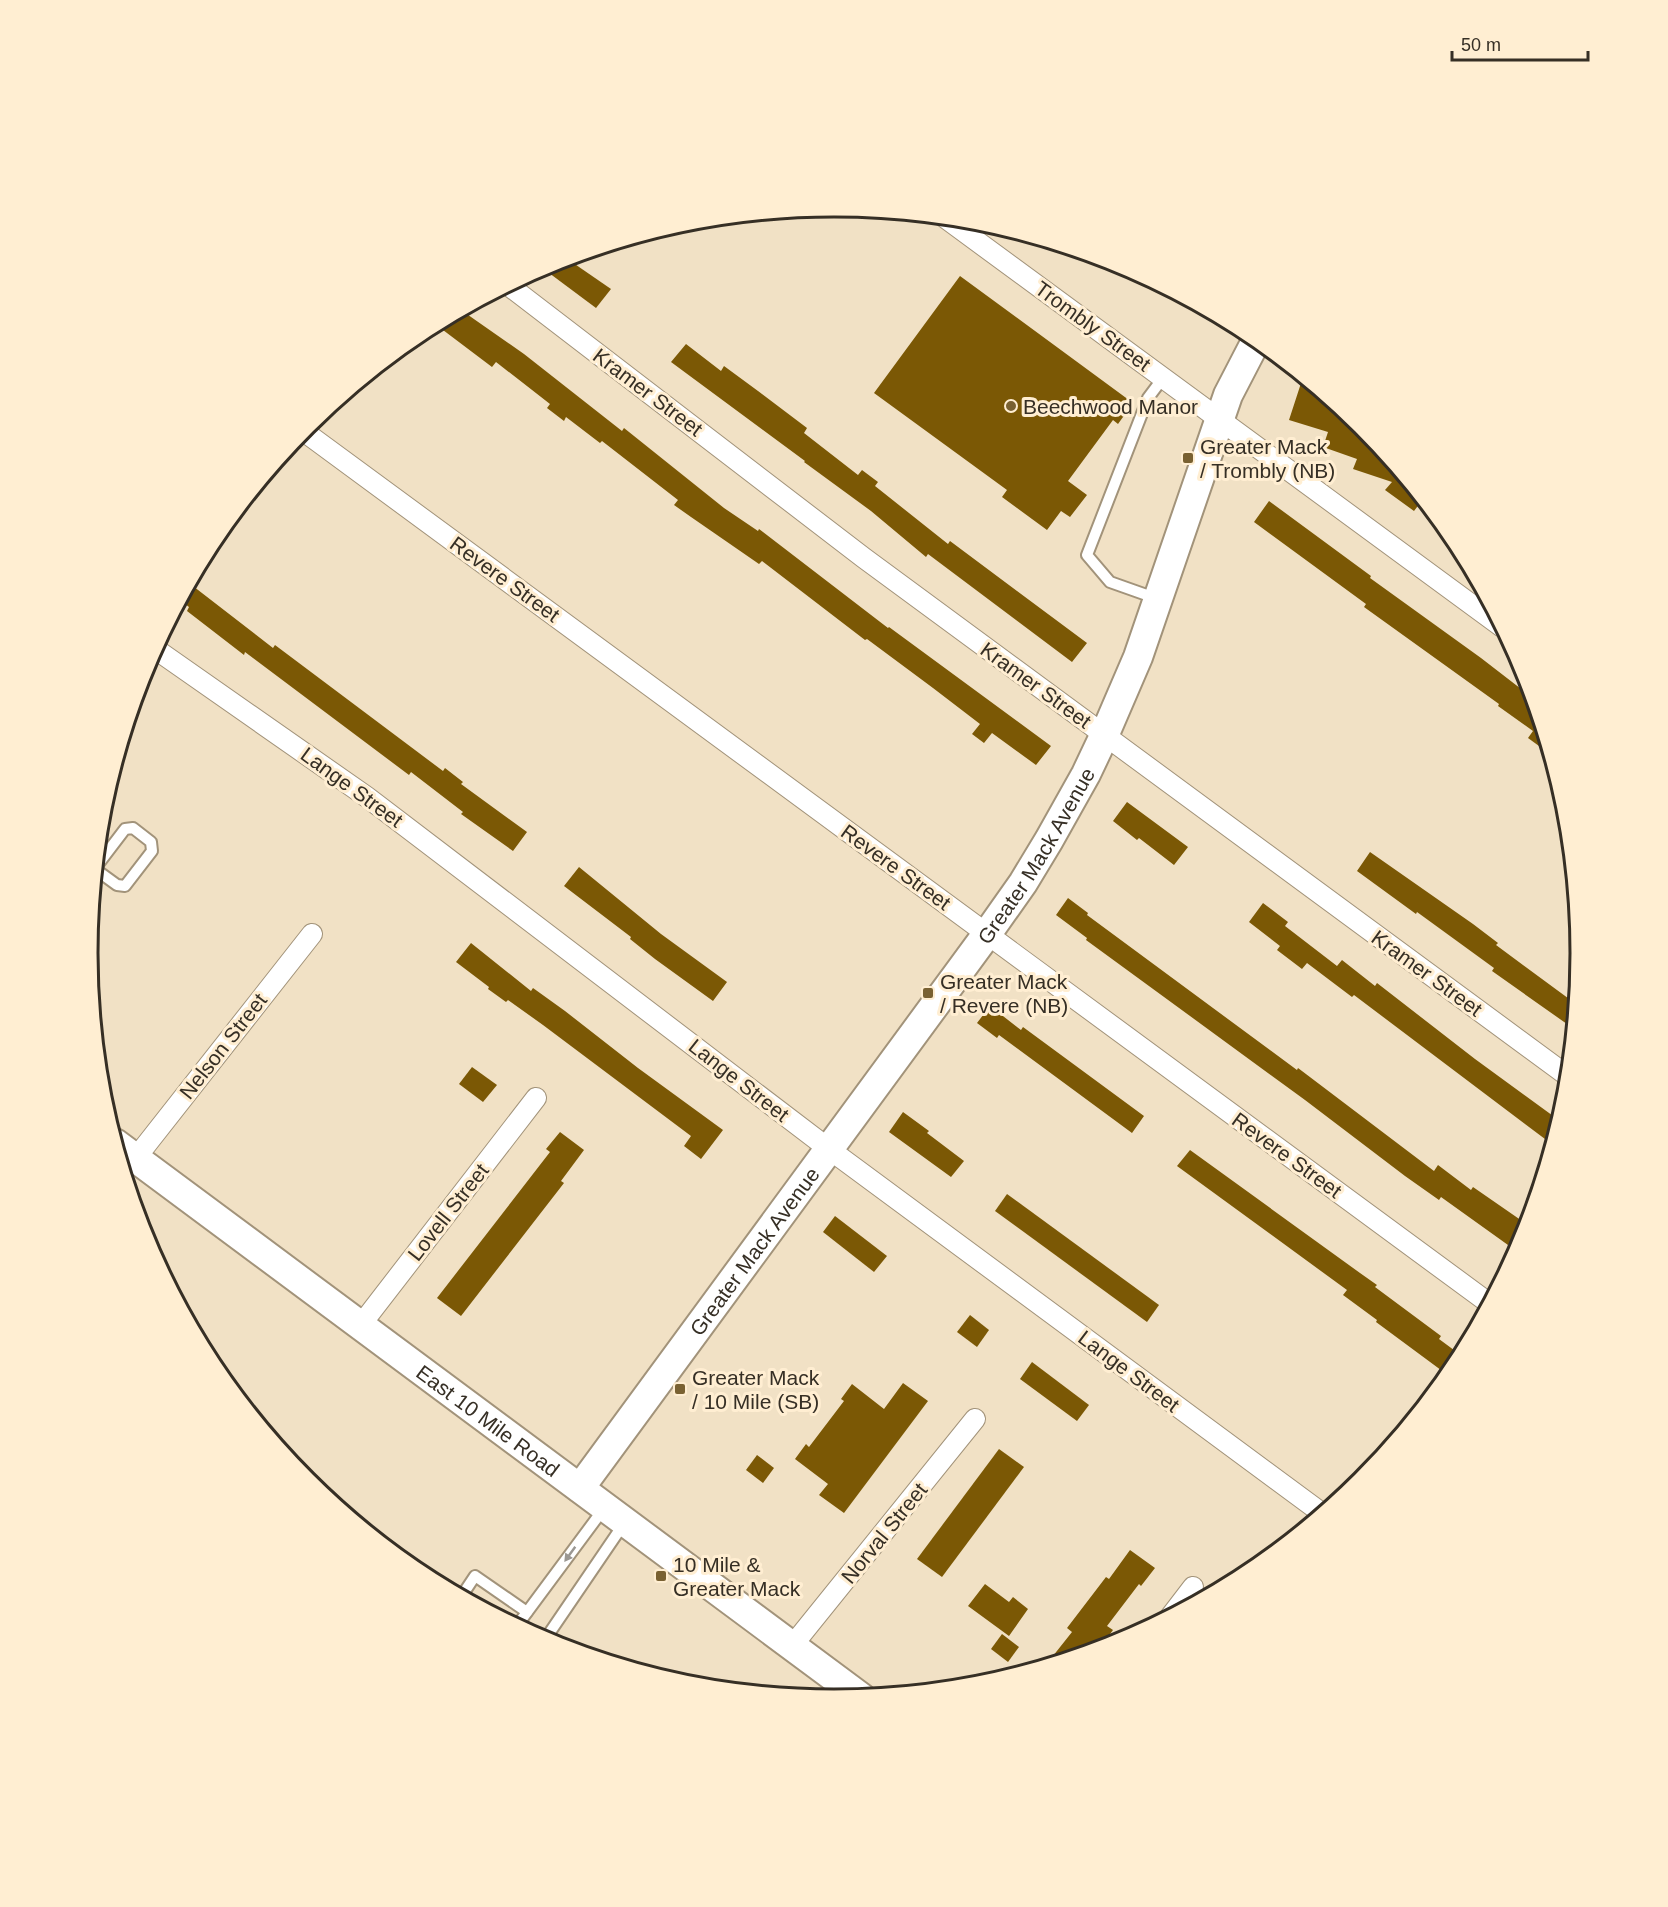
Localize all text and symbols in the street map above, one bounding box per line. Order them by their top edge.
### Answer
scale bar [1452,24,1588,62]
text: 50 m [1461,35,1501,55]
street label: Trombly Street [1031,276,1155,376]
street label: Kramer Street [589,343,707,441]
place label: Beechwood Manor [1023,395,1198,418]
marker: Beechwood Manor [1004,399,1018,413]
place label: Greater Mack / Trombly (NB) [1200,435,1335,482]
marker: Greater Mack / Trombly (NB) [1181,451,1195,465]
street label: Revere Street [446,532,564,626]
street label: Kramer Street [976,637,1096,733]
street label: Lange Street [297,742,408,832]
street label: Greater Mack Avenue [972,763,1099,948]
street label: Revere Street [837,820,955,914]
street label: Kramer Street [1367,925,1487,1021]
place label: Greater Mack / Revere (NB) [940,970,1068,1017]
marker: Greater Mack / Revere (NB) [921,986,935,1000]
street label: Nelson Street [175,989,271,1103]
street label: Lange Street [685,1034,794,1126]
street label: Revere Street [1228,1108,1346,1202]
street label: Lovell Street [403,1159,493,1265]
street label: Greater Mack Avenue [685,1163,823,1340]
street label: Lange Street [1074,1326,1184,1416]
street label: East 10 Mile Road [412,1360,564,1481]
place label: Greater Mack / 10 Mile (SB) [692,1366,820,1413]
marker: Greater Mack / 10 Mile (SB) [673,1382,687,1396]
street label: Norval Street [837,1478,932,1588]
one-way arrow [564,1545,576,1561]
place label: 10 Mile & Greater Mack [673,1553,801,1600]
marker: 10 Mile & Greater Mack [654,1569,668,1583]

